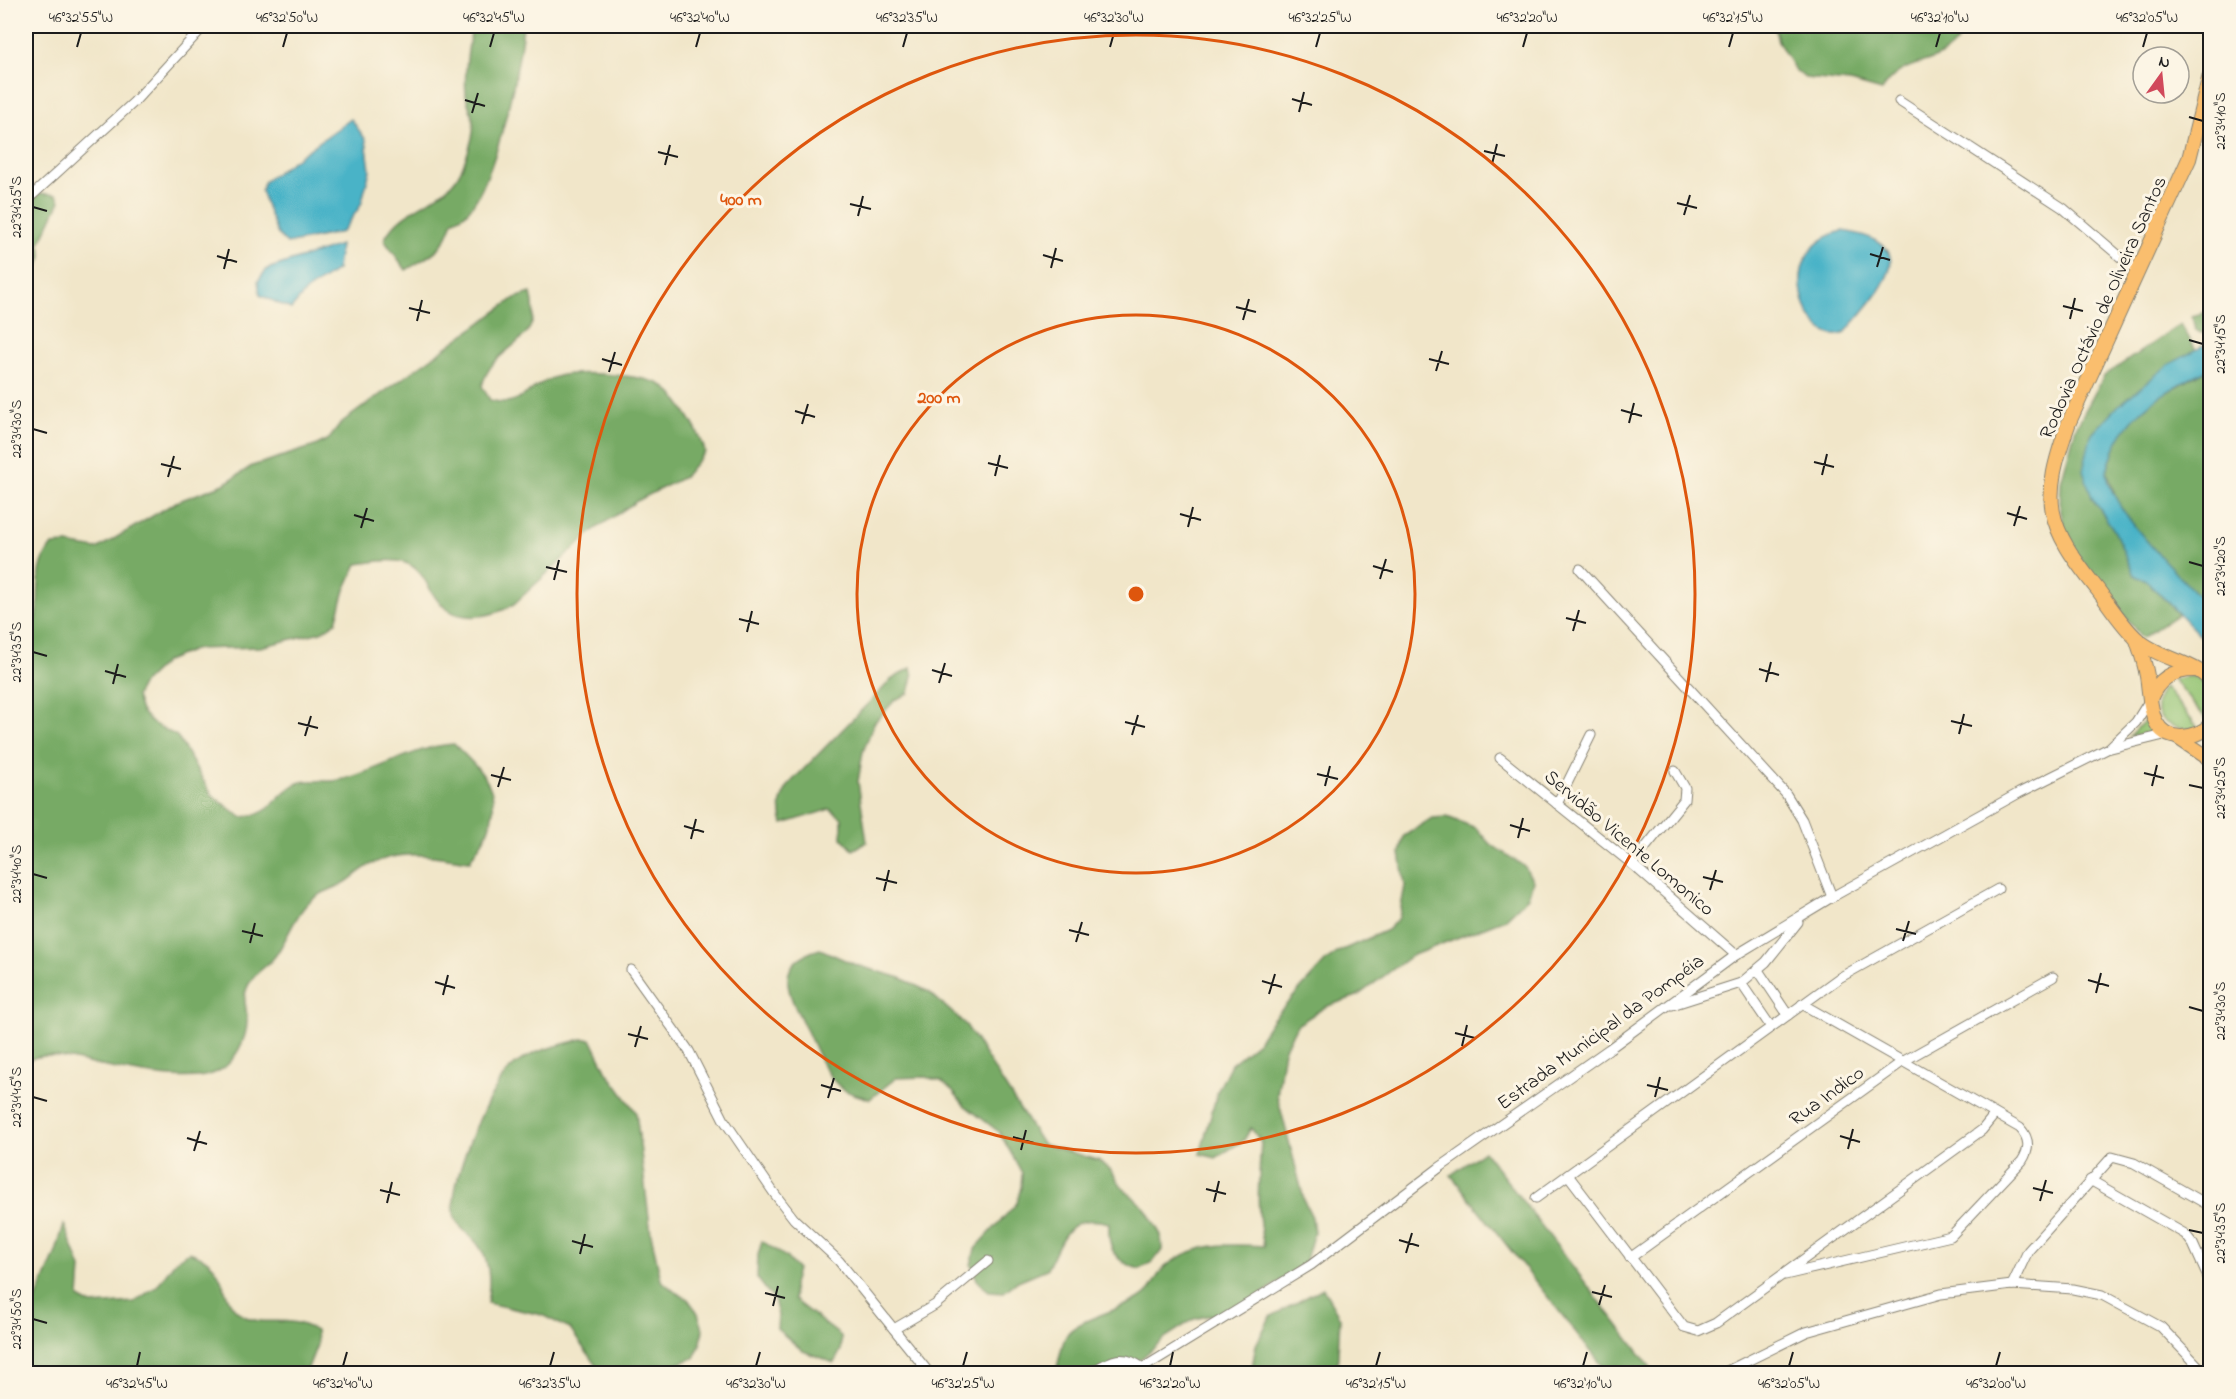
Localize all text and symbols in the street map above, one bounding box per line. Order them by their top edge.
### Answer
text: 46°32'55"W [49,7,113,29]
text: 46°32'50"W [256,7,318,29]
text: 46°32'45"W [463,7,525,29]
text: 46°32'40"W [670,7,730,29]
text: 46°32'35"W [876,7,938,29]
text: 46°32'30"W [1084,7,1144,29]
text: 46°32'25"W [1288,7,1352,29]
text: 46°32'20"W [1496,7,1558,29]
text: 46°32'15"W [1703,7,1763,29]
text: 46°32'10"W [1911,7,1969,29]
text: 46°32'05"W [2116,7,2178,29]
north arrow [2131,45,2191,105]
text: N [2156,49,2173,75]
text: 22°34'10"S [2210,92,2232,150]
street label: Rodovia Octávio de Oliveira Santos [2033,172,2175,444]
text: 22°34'25"S [6,176,28,238]
text: 400 m [720,188,762,214]
text: 22°34'15"S [2210,314,2232,374]
text: 200 m [917,386,961,412]
text: 22°34'30"S [6,399,28,458]
text: 22°34'20"S [2210,536,2232,596]
centre of rings [1126,584,1146,604]
text: 22°34'35"S [6,621,28,682]
text: 22°34'25"S [2210,757,2232,819]
street label: Servidão Vicente Lomonico [1537,764,1720,924]
text: 22°34'40"S [6,844,28,903]
street label: Estrada Municipal da Pompéia [1492,948,1711,1118]
text: 22°34'30"S [2210,981,2232,1040]
street label: Rua Indico [1784,1060,1871,1134]
text: 22°34'45"S [6,1066,28,1127]
text: 22°34'35"S [2210,1202,2232,1263]
text: 22°34'50"S [6,1288,28,1350]
text: 46°32'45"W [106,1373,168,1395]
text: 46°32'40"W [313,1373,373,1395]
text: 46°32'35"W [519,1373,581,1395]
text: 46°32'30"W [726,1373,786,1395]
text: 46°32'25"W [931,1373,995,1395]
text: 46°32'20"W [1139,1373,1201,1395]
text: 46°32'15"W [1346,1373,1406,1395]
text: 46°32'10"W [1554,1373,1612,1395]
text: 46°32'05"W [1758,1373,1820,1395]
text: 46°32'00"W [1966,1373,2026,1395]

